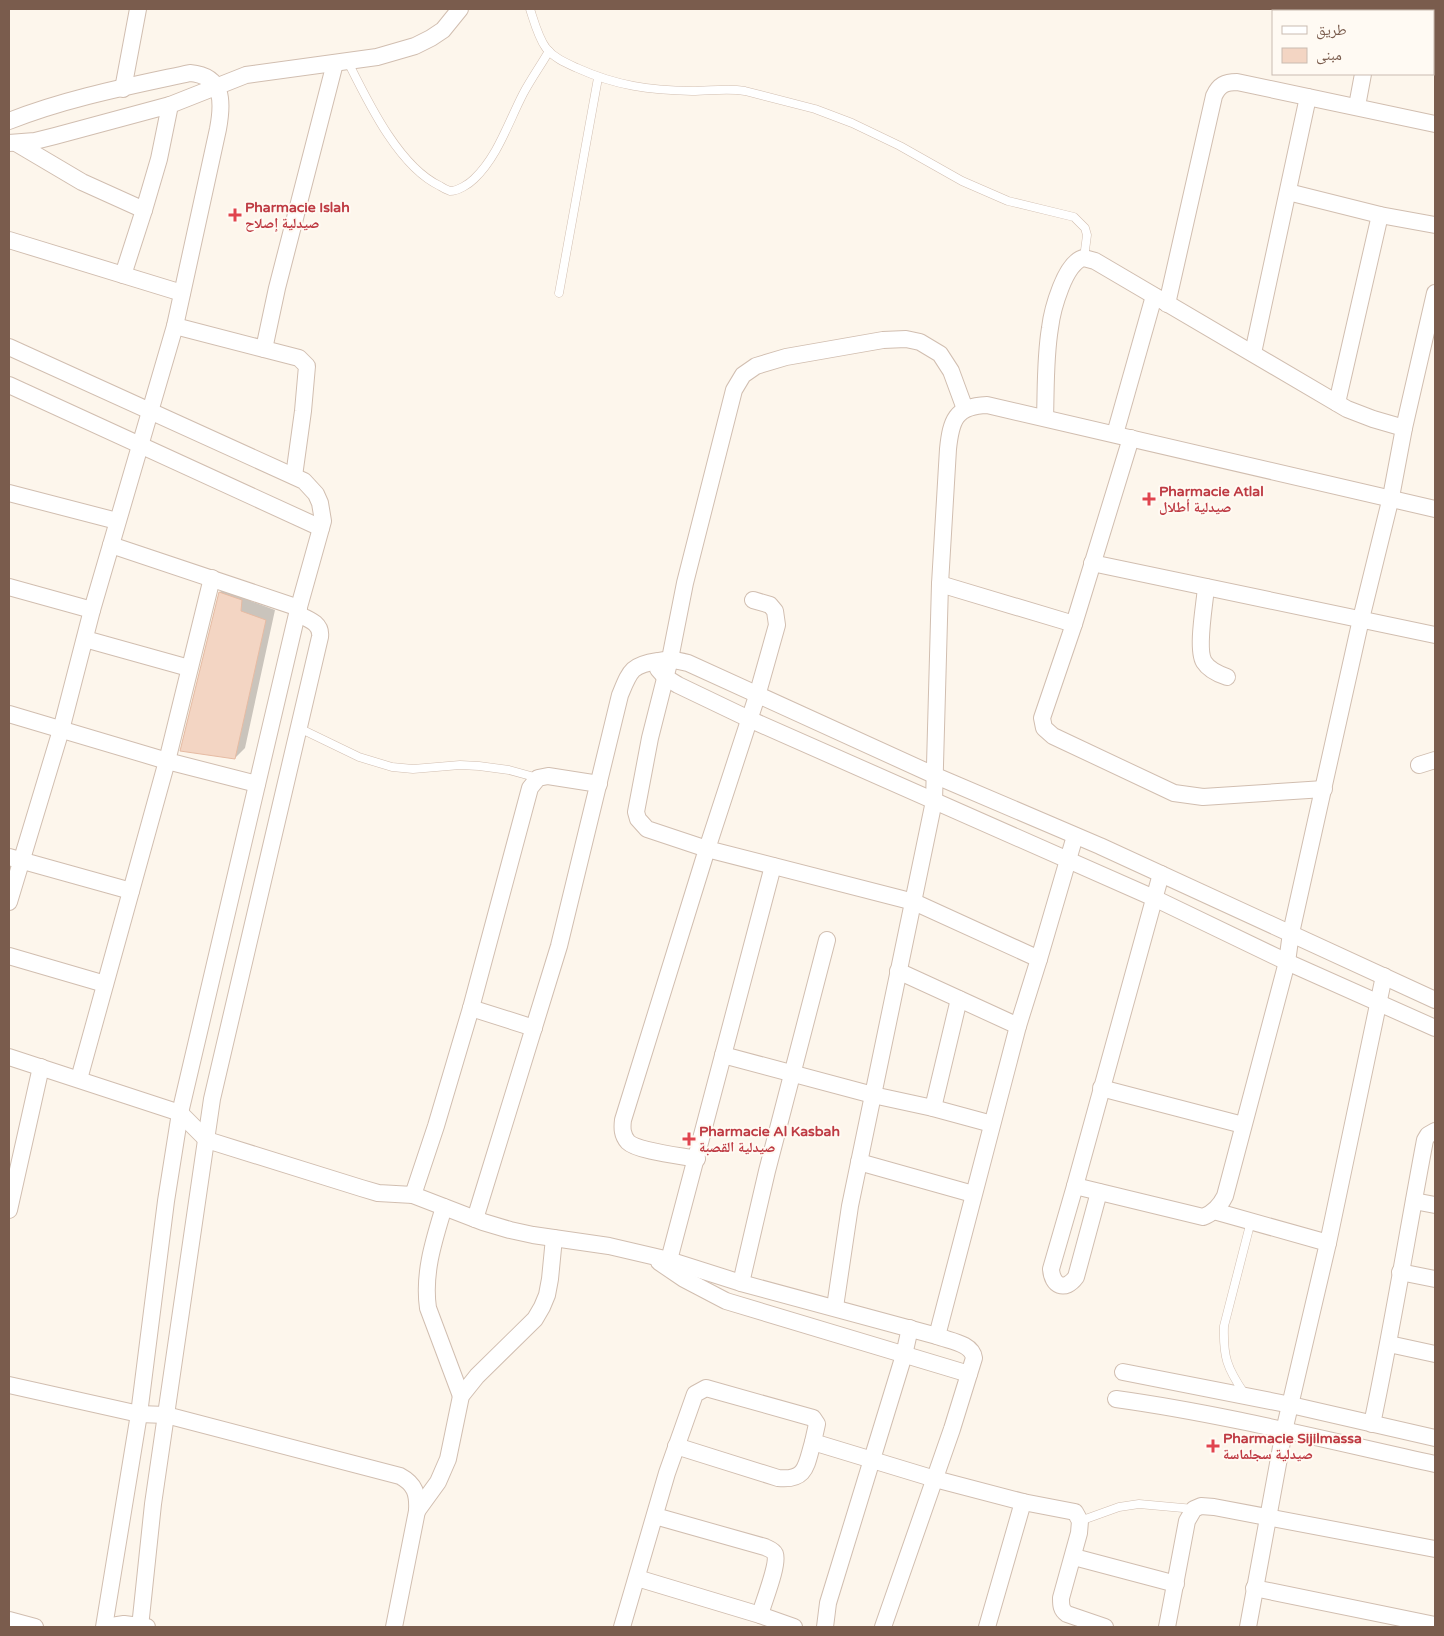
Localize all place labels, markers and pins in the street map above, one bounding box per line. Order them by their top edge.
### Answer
place label: Pharmacie Islah صيدلية إصلاح [245,199,350,232]
marker: Pharmacie Islah صيدلية إصلاح [229,209,241,221]
place label: Pharmacie Atlal صيدلية أطلال [1159,483,1264,516]
marker: Pharmacie Atlal صيدلية أطلال [1143,493,1155,505]
place label: Pharmacie Al Kasbah صيدلية القصبة [699,1123,840,1156]
marker: Pharmacie Al Kasbah صيدلية القصبة [683,1133,695,1145]
place label: Pharmacie Sijilmassa صيدلية سجلماسة [1223,1430,1362,1463]
marker: Pharmacie Sijilmassa صيدلية سجلماسة [1207,1440,1219,1452]

